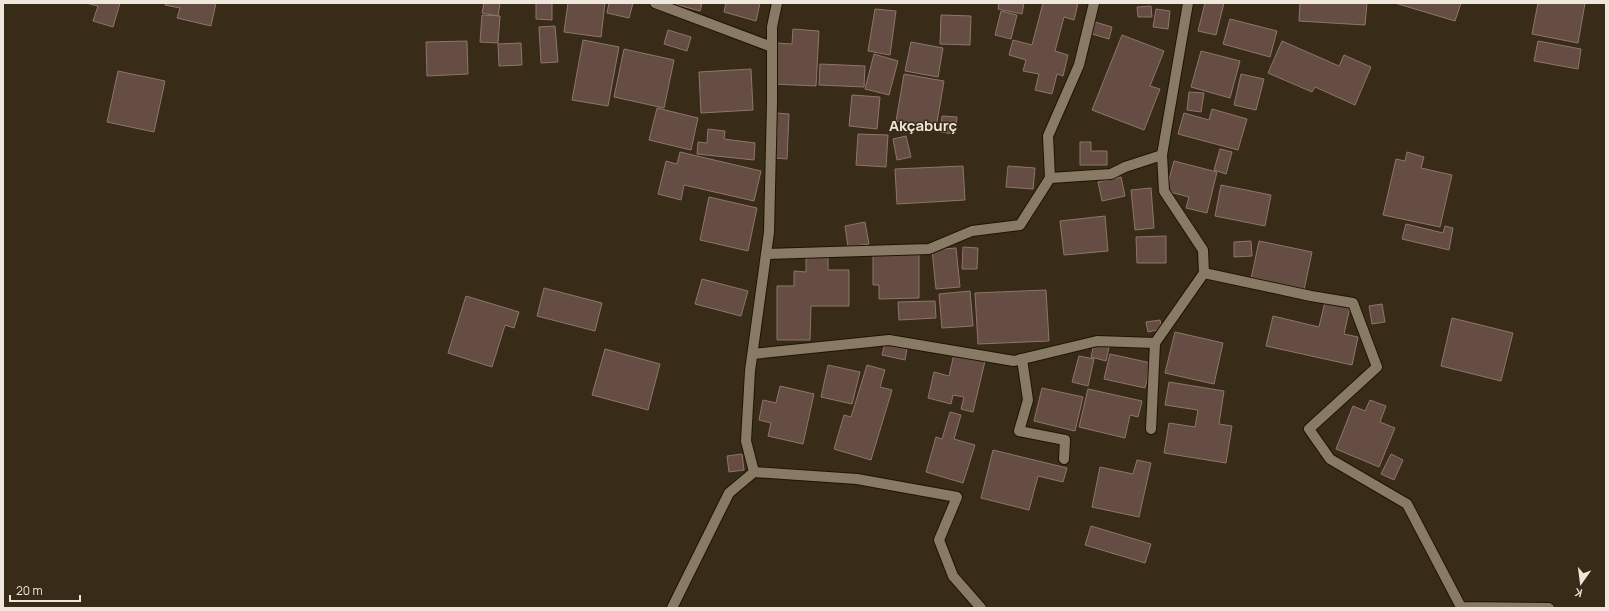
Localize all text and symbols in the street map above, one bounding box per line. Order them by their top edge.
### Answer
district label: Akçaburç [889,115,957,136]
north arrow [1561,563,1601,603]
scale bar [10,577,80,603]
text: 20 m [16,582,43,599]
text: K [1572,585,1584,601]

